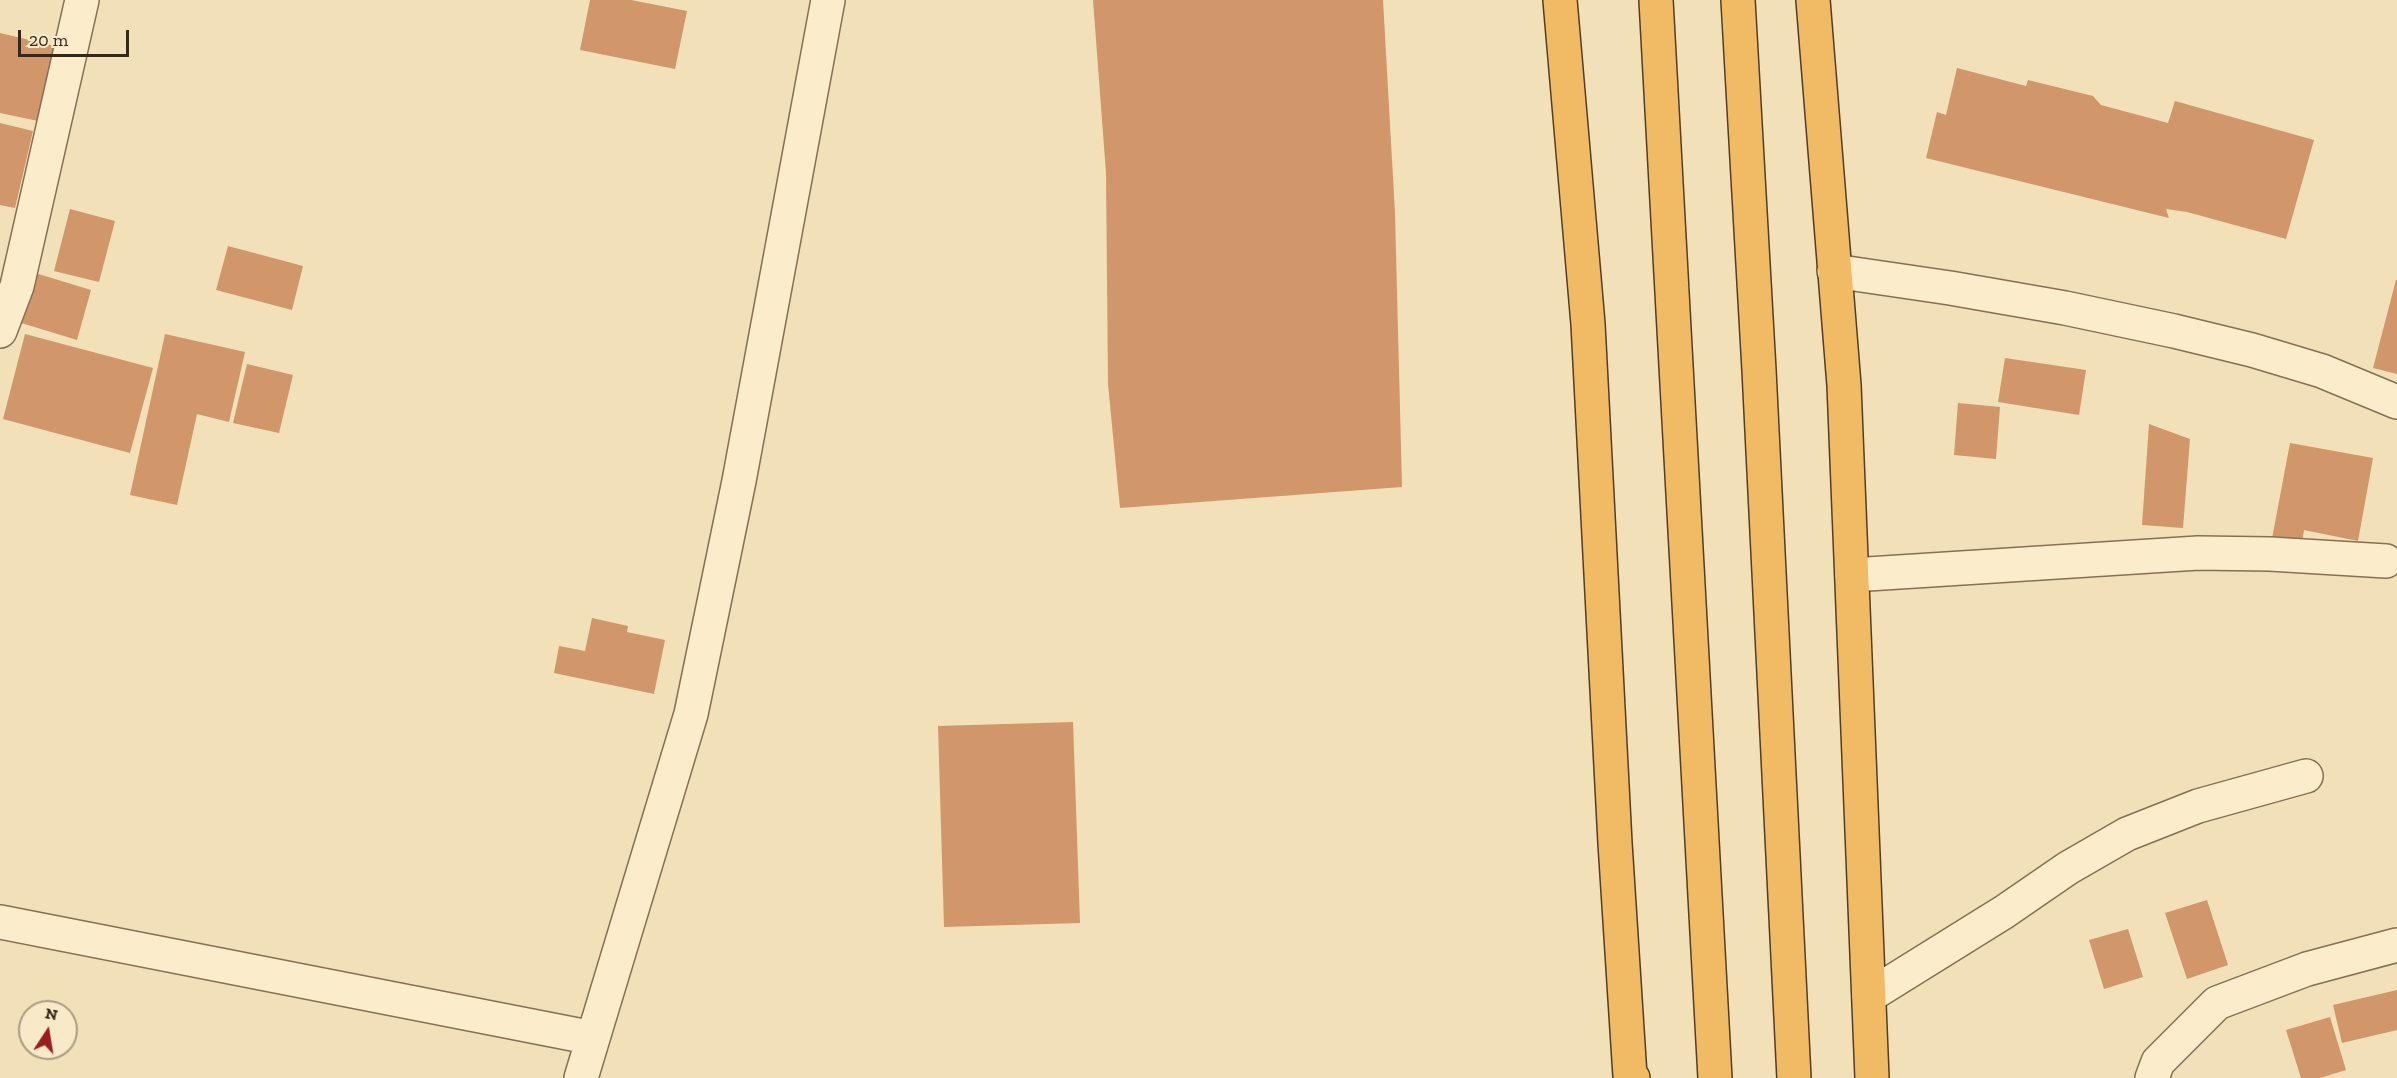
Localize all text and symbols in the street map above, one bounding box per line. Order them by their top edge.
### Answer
scale bar [21,18,132,56]
text: 20 m [29,29,68,51]
north arrow [18,1000,78,1060]
text: N [43,1003,59,1024]

